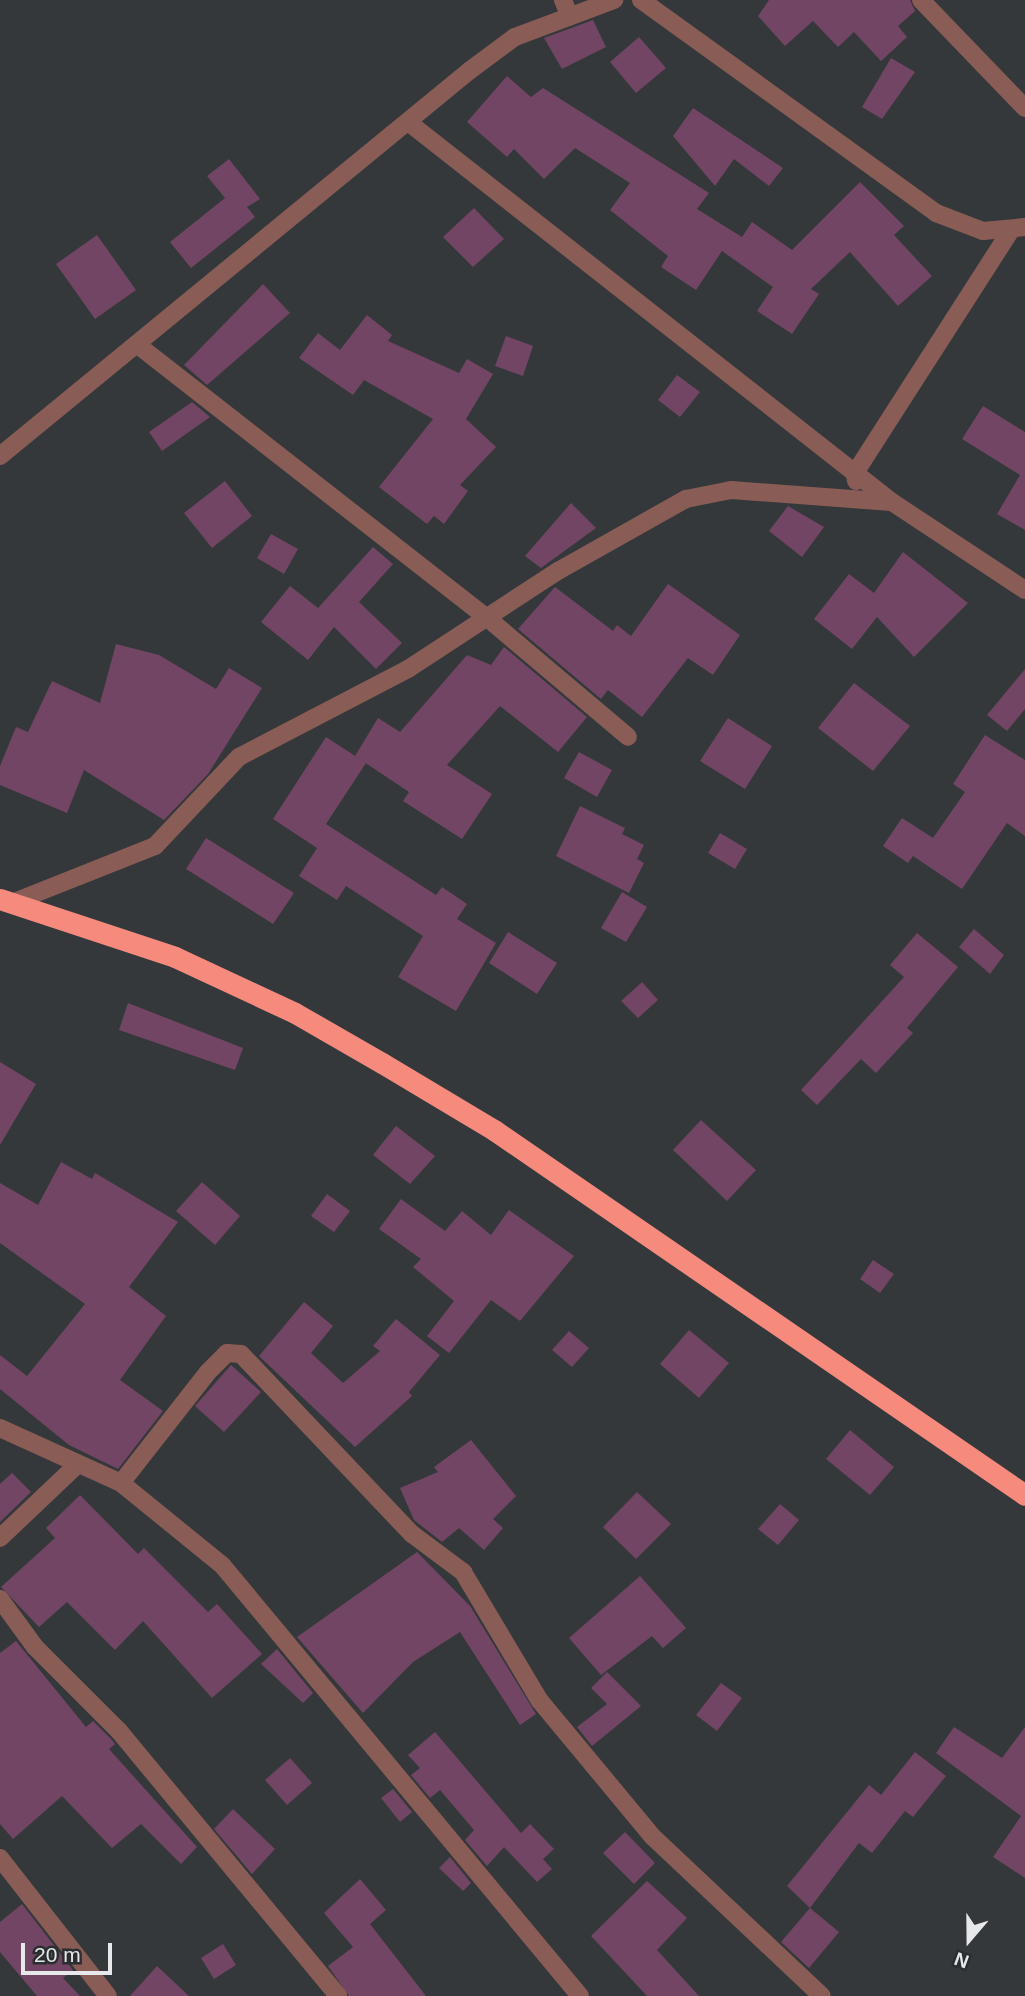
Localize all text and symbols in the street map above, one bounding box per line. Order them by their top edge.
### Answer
north arrow [934,1905,1004,1975]
scale bar [24,1930,116,1974]
text: 20 m [34,1943,81,1966]
text: N [952,1948,972,1972]

